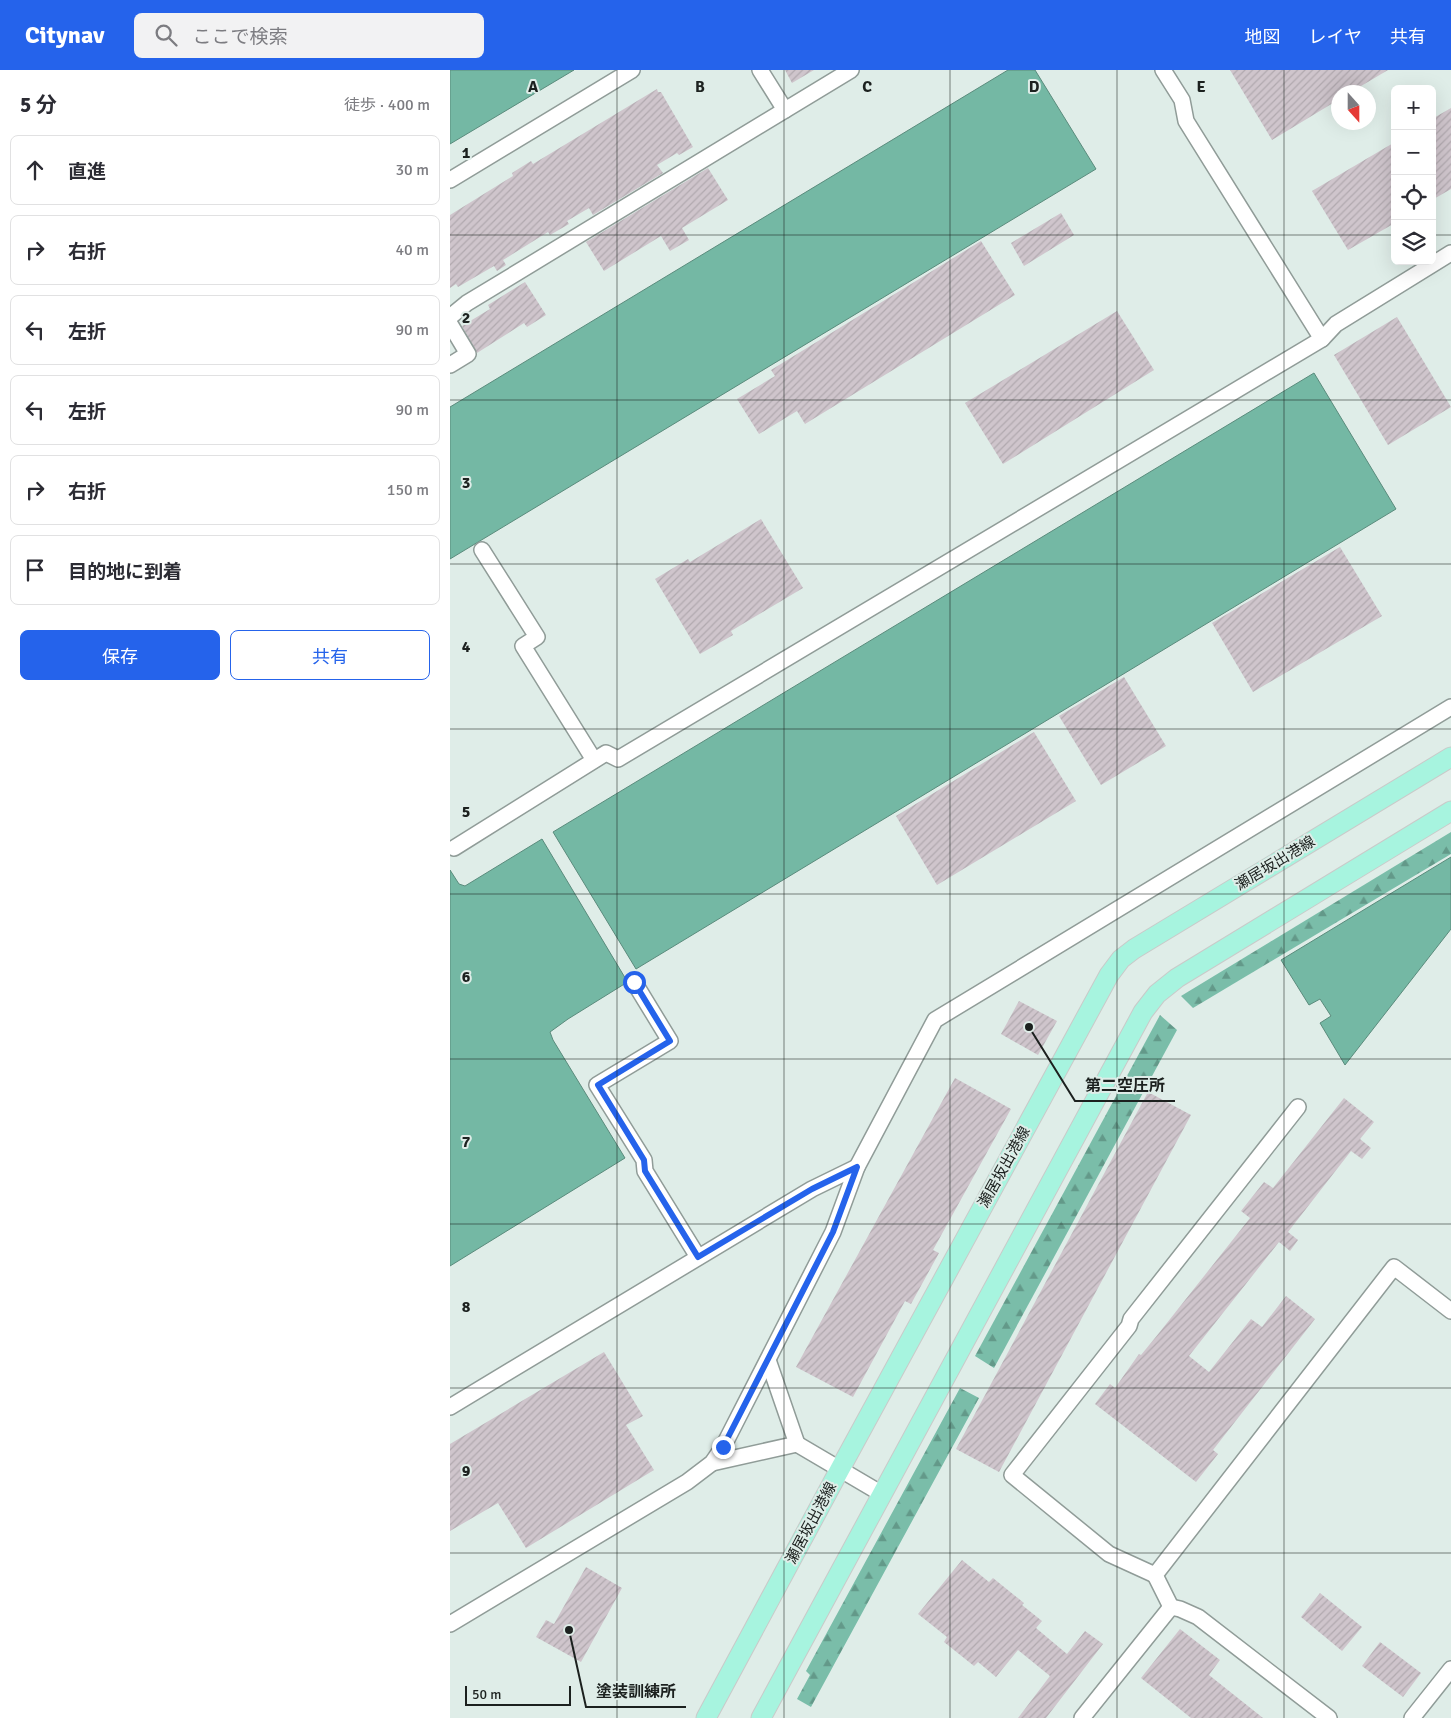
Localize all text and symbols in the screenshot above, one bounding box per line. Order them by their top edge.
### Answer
search box [134,13,484,58]
text: Citynav [25,20,104,50]
icon: search [152,21,180,49]
text: ここで検索 [192,25,287,49]
text: 地図 [1245,26,1281,48]
text: レイヤ [1309,26,1362,48]
text: 共有 [1390,26,1426,48]
text: A [528,77,539,97]
text: B [695,77,705,97]
text: C [862,77,872,97]
text: D [1029,77,1040,97]
text: E [1196,77,1206,97]
north arrow [1331,85,1376,130]
map controls [1391,85,1436,265]
button: + [1391,85,1436,130]
text: 5 分 [20,92,57,118]
text: 徒歩 · 400 m [344,95,430,115]
button: − [1391,130,1436,175]
text: 1 [462,143,471,163]
icon: ahead [21,156,49,184]
text: 直進 [68,160,106,184]
text: 30 m [395,160,429,180]
button: locate [1391,175,1436,220]
button: layers [1391,220,1436,265]
icon: right [21,236,49,264]
text: 右折 [68,240,106,264]
text: 40 m [395,240,429,260]
text: 2 [462,308,470,328]
icon: left [21,316,49,344]
text: 左折 [68,320,106,344]
text: 90 m [395,320,429,340]
icon: left [21,396,49,424]
text: 左折 [68,400,106,424]
text: 90 m [395,400,429,420]
text: 3 [462,473,470,493]
icon: right [21,476,49,504]
text: 右折 [68,480,106,504]
text: 150 m [387,480,429,500]
icon: arrive [21,556,49,584]
text: 目的地に到着 [68,560,182,584]
button: 保存 [20,630,220,680]
button: 共有 [230,630,430,680]
text: 4 [462,637,471,657]
text: 5 [462,802,470,822]
street label: 瀬居坂出港線 [1232,832,1318,894]
text: 6 [462,967,471,987]
route start [623,971,646,994]
callout: 第二空圧所 [1075,1070,1175,1101]
text: 第二空圧所 [1085,1076,1165,1096]
street label: 瀬居坂出港線 [974,1123,1034,1211]
text: 7 [462,1132,471,1152]
text: 8 [462,1297,471,1317]
route end [712,1436,735,1459]
text: 9 [462,1461,471,1481]
street label: 瀬居坂出港線 [782,1479,840,1567]
callout: 塗装訓練所 [586,1676,686,1707]
text: 塗装訓練所 [596,1682,676,1702]
scale bar [465,1683,571,1706]
text: 50 m [472,1686,501,1703]

